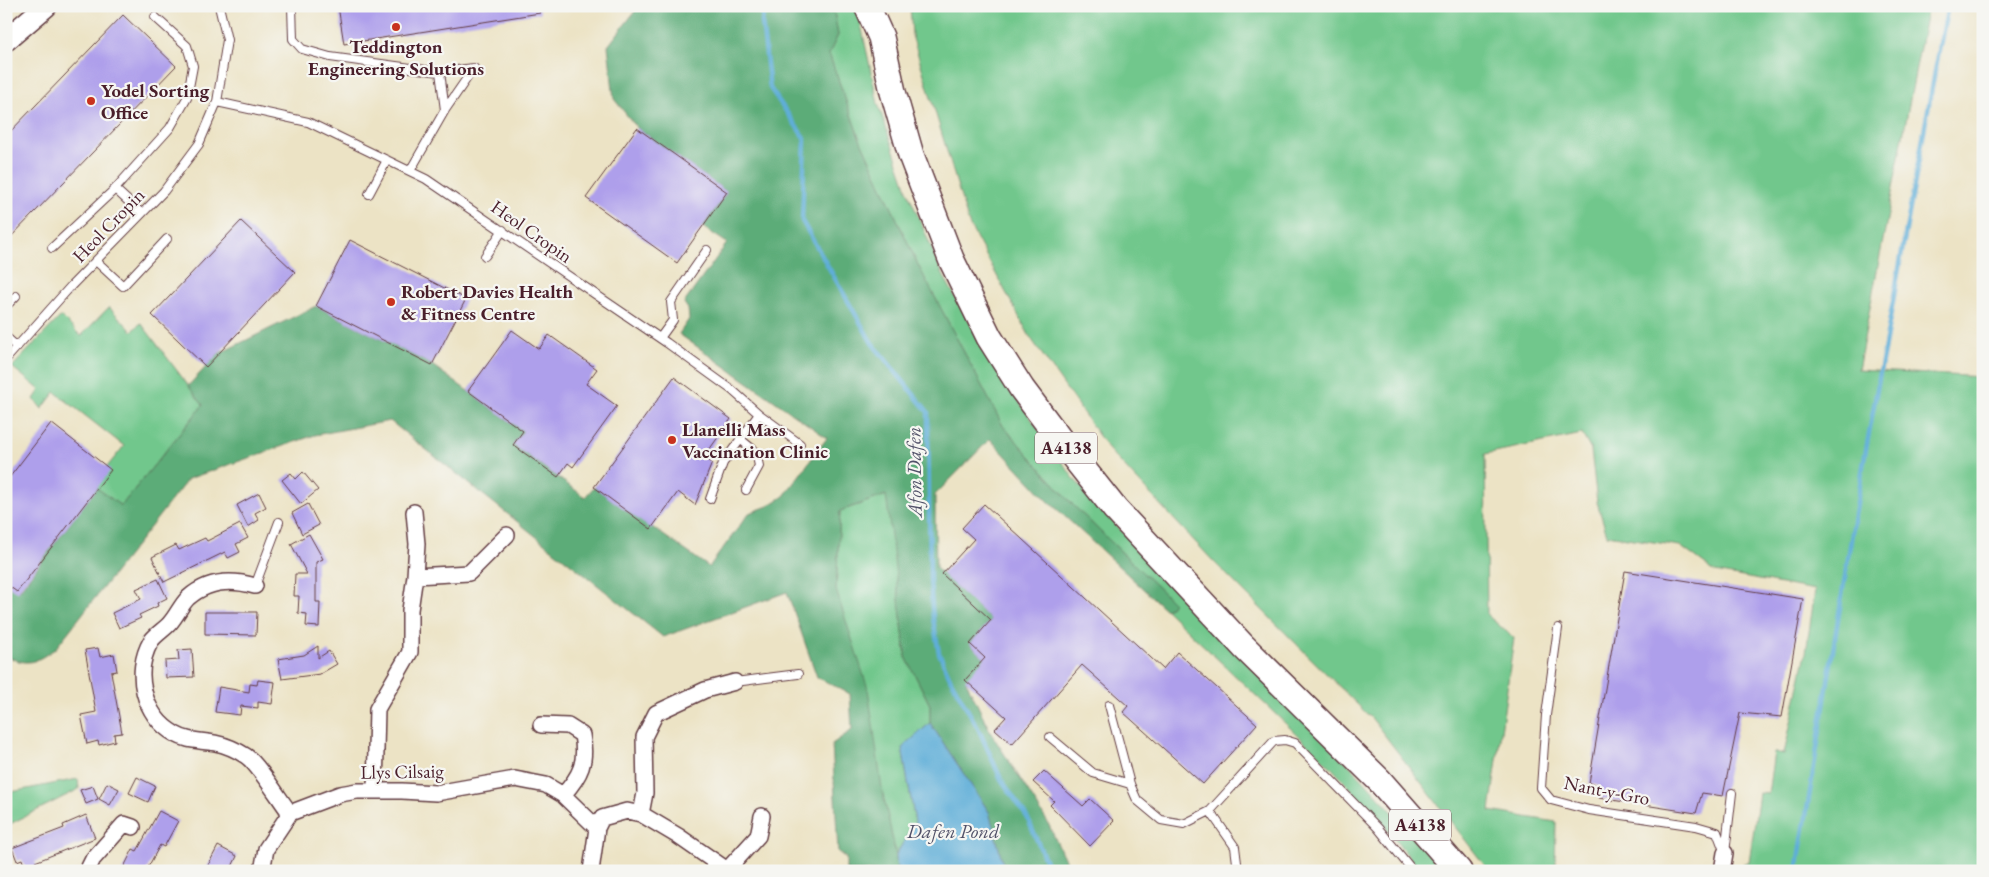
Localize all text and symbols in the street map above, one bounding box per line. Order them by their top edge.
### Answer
marker: Teddington Engineering Solutions [390,21,402,33]
place label: Teddington Engineering Solutions [308,34,484,81]
place label: Yodel Sorting Office [101,78,210,125]
marker: Yodel Sorting Office [85,95,97,107]
street label: Heol Cropin [67,183,150,268]
street label: Heol Cropin [486,194,577,269]
place label: Robert Davies Health & Fitness Centre [401,279,573,326]
marker: Robert Davies Health & Fitness Centre [385,296,397,308]
place label: Llanelli Mass Vaccination Clinic [682,417,828,464]
water label: Afon Dafen [900,427,928,519]
road number: A4138 [1035,432,1097,463]
marker: Llanelli Mass Vaccination Clinic [666,434,678,446]
street label: Llys Cilsaig [360,758,445,785]
street label: Nant-y-Gro [1562,770,1652,811]
road number: A4138 [1389,810,1451,840]
water label: Dafen Pond [906,818,1000,844]

